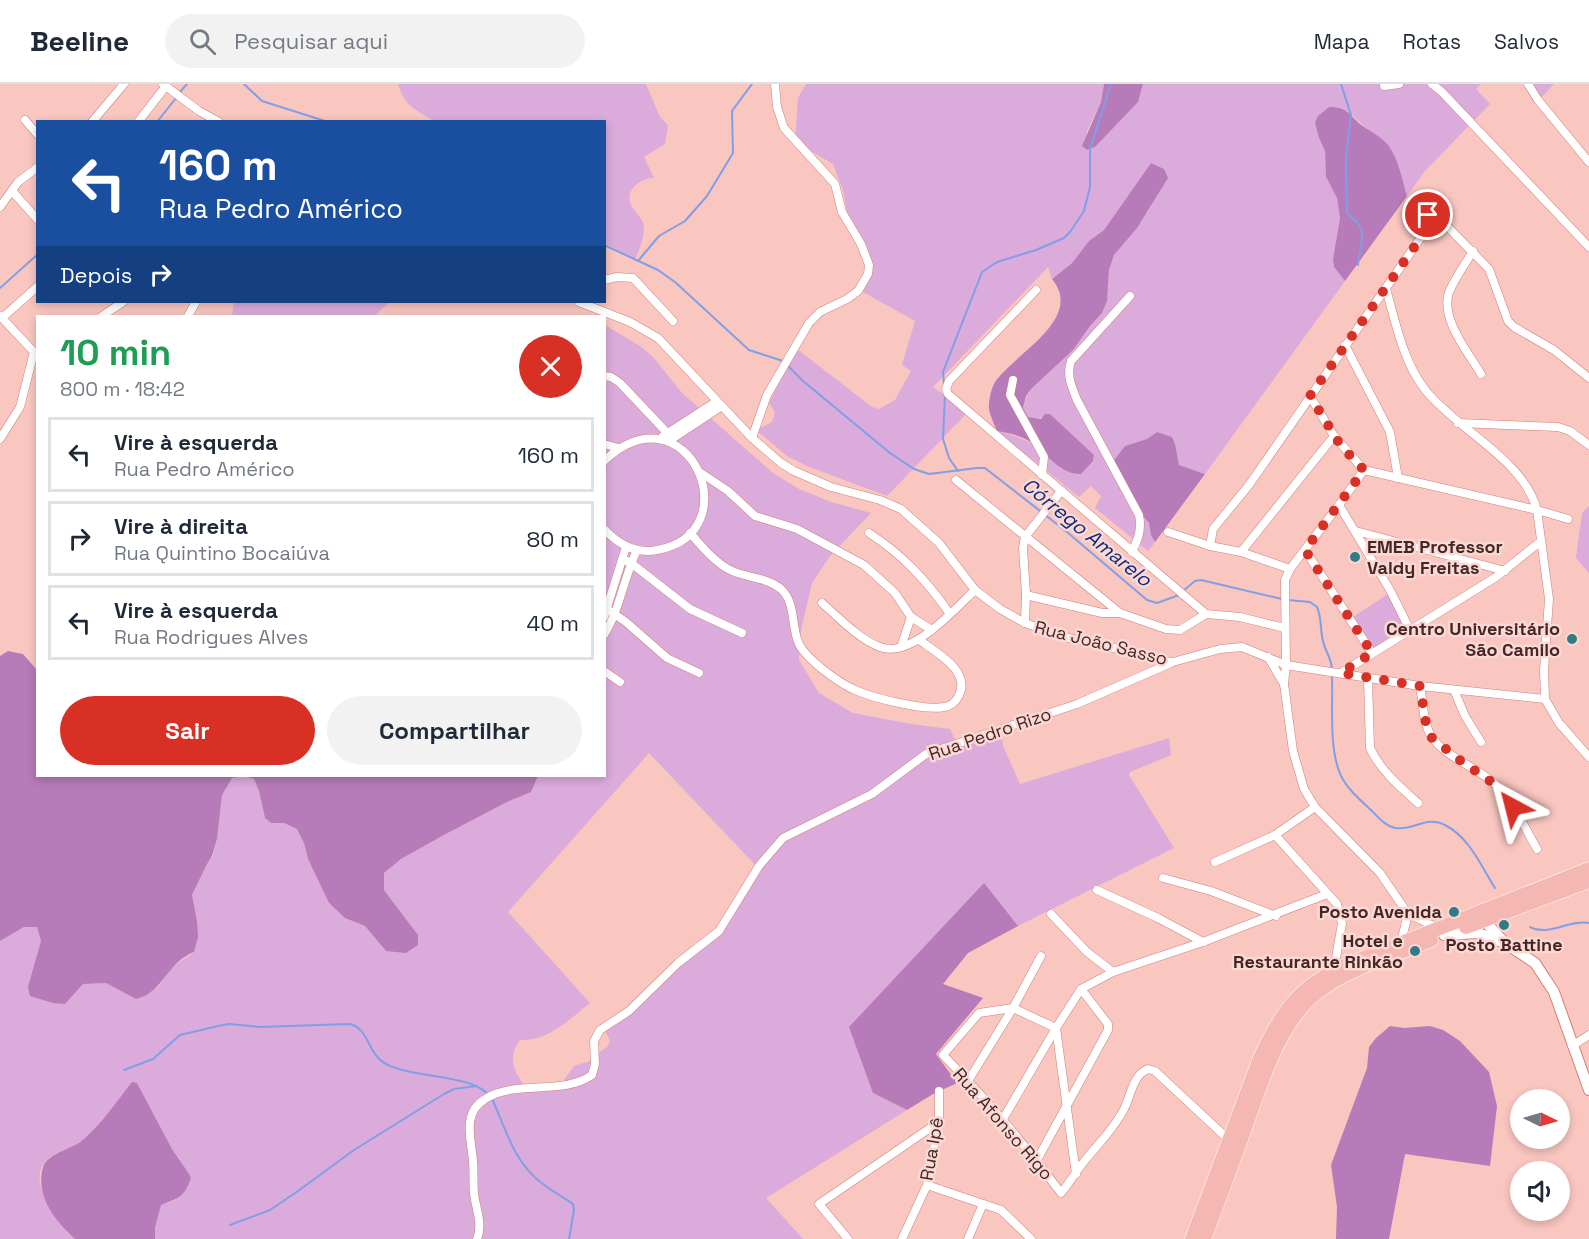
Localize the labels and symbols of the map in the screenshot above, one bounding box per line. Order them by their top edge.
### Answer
pin [1402,189,1453,240]
water label: Córrego Amarelo [1017,472,1158,593]
place label: EMEB Professor Valdy Freitas [1367,535,1503,579]
marker: EMEB Professor Valdy Freitas [1348,550,1362,564]
street label: Rua João Sasso [1032,615,1170,670]
place label: Centro Universitário São Camilo [1386,617,1560,661]
marker: Centro Universitário São Camilo [1565,632,1579,646]
street label: Rua Pedro Rizo [925,702,1054,765]
position arrow [1481,775,1545,839]
place label: Posto Avenida [1319,900,1443,923]
marker: Posto Avenida [1447,905,1461,919]
marker: Posto Battine [1497,918,1511,932]
place label: Hotel e Restaurante Rinkão [1233,929,1403,973]
place label: Posto Battine [1445,933,1563,956]
marker: Hotel e Restaurante Rinkão [1408,944,1422,958]
street label: Rua Afonso Rigo [948,1063,1058,1185]
north arrow [1510,1089,1570,1149]
street label: Rua Ipê [915,1115,948,1182]

